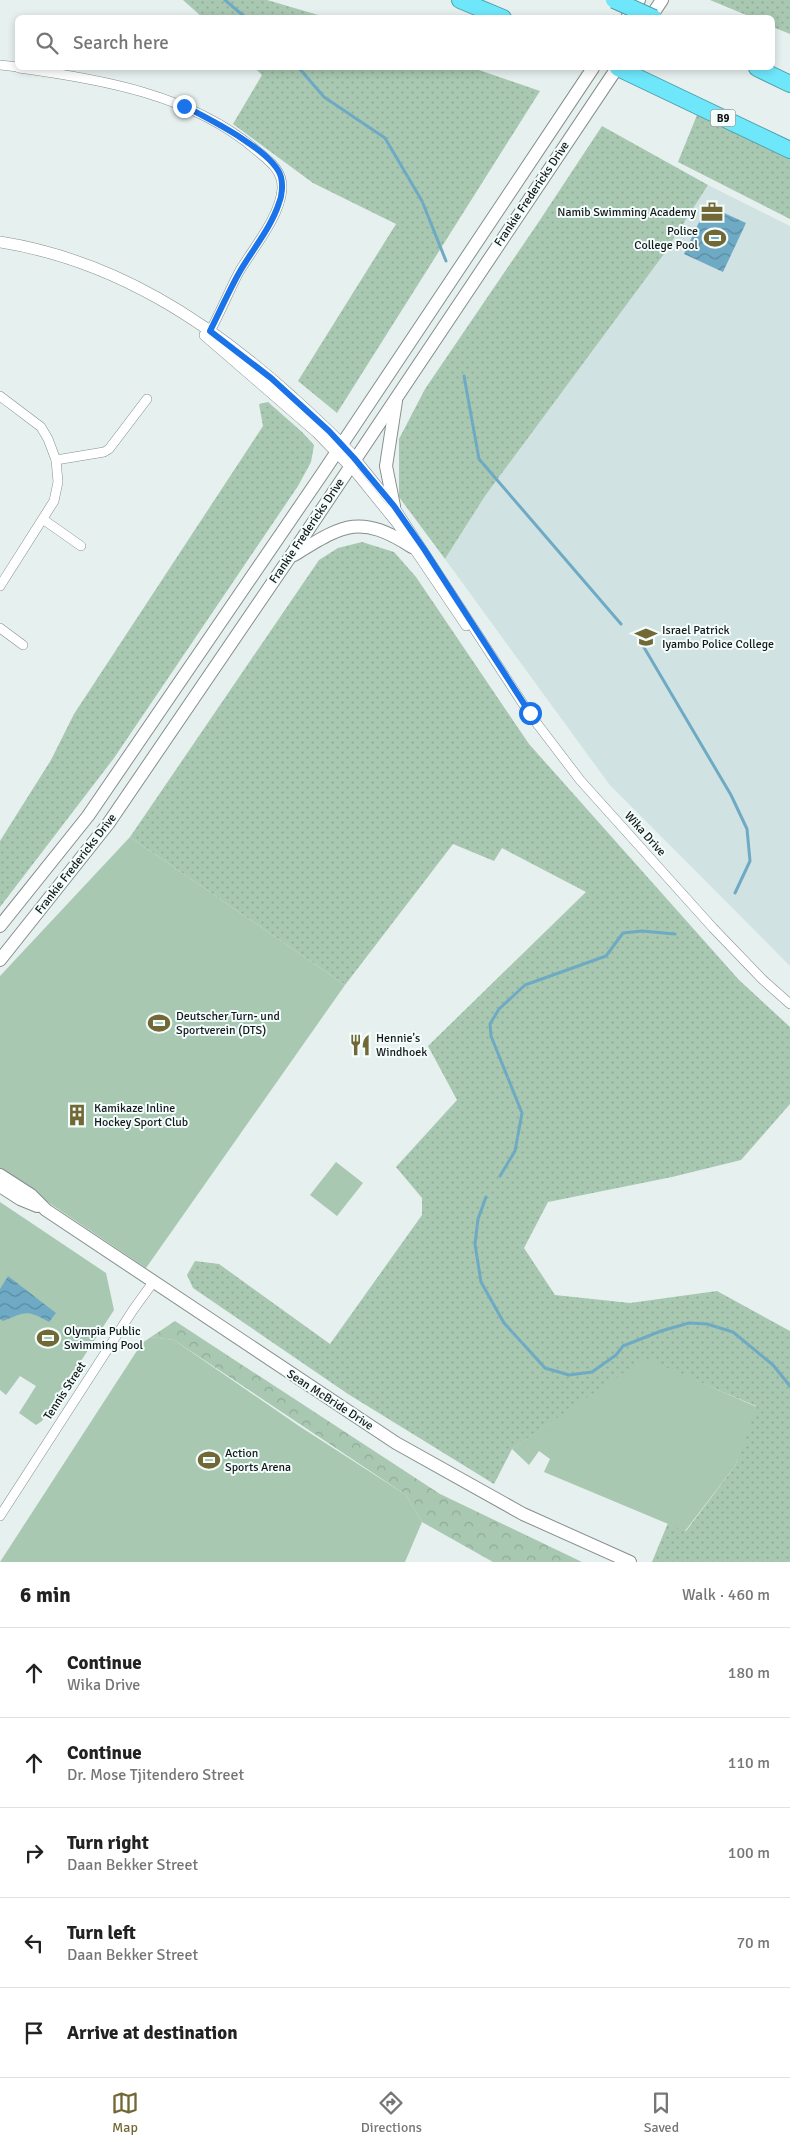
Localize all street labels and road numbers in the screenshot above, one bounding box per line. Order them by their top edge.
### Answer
road number: B9 [710,110,736,126]
street label: Frankie Fredericks Drive [491,139,573,249]
street label: Frankie Fredericks Drive [266,476,348,586]
street label: Wika Drive [621,809,669,859]
street label: Frankie Fredericks Drive [32,811,120,917]
street label: Tennis Street [41,1359,89,1423]
street label: Sean McBride Drive [284,1366,376,1434]

